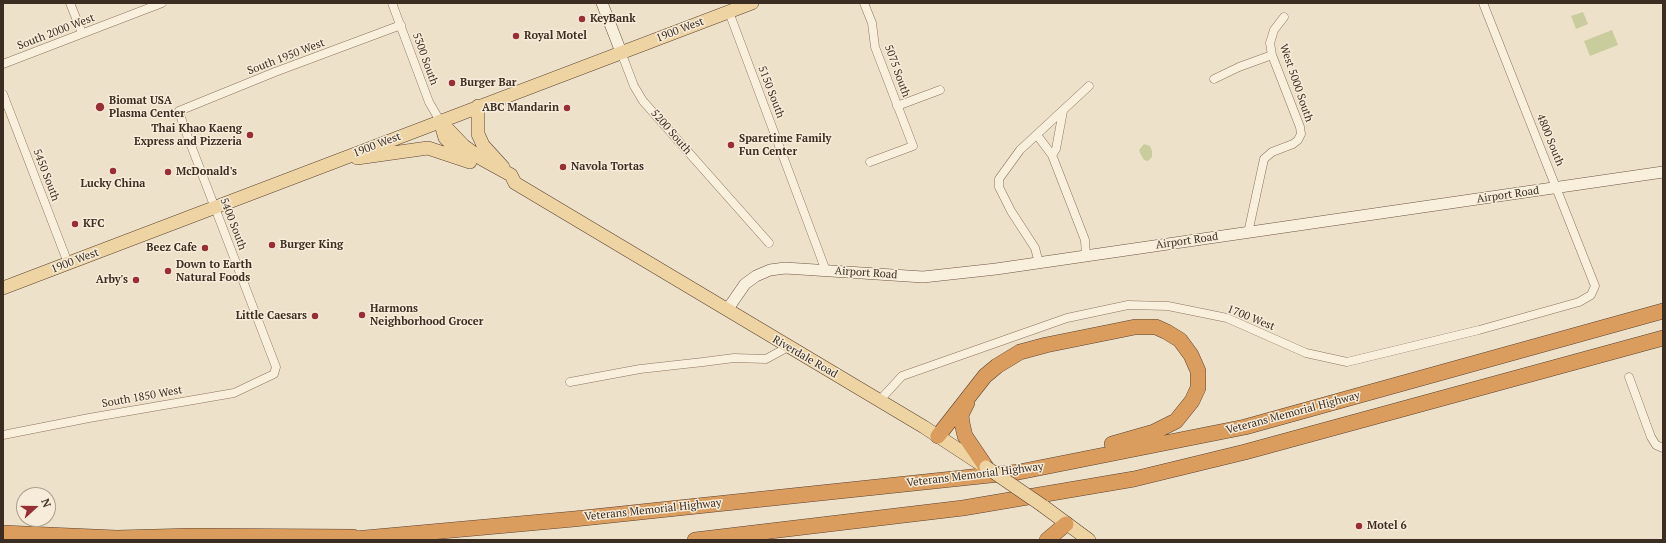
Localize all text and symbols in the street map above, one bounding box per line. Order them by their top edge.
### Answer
street label: South 2000 West [16,11,96,53]
place label: KeyBank [590,12,636,26]
marker: KeyBank [577,14,587,24]
street label: 1900 West [654,15,706,45]
place label: Royal Motel [524,29,587,43]
street label: 5300 South [409,31,441,87]
marker: Royal Motel [511,31,521,41]
street label: South 1950 West [246,36,326,78]
street label: West 5000 South [1276,42,1316,124]
street label: 5075 South [881,43,913,99]
street label: 5150 South [755,64,787,120]
place label: Burger Bar [460,76,517,90]
marker: Burger Bar [447,78,457,88]
place label: Biomat USA Plasma Center [109,94,185,120]
marker: Biomat USA Plasma Center [94,101,106,113]
place label: ABC Mandarin [482,101,559,115]
marker: ABC Mandarin [562,103,572,113]
street label: 5200 South [648,107,694,157]
street label: 4800 South [1534,112,1566,168]
place label: Thai Khao Kaeng Express and Pizzeria [134,122,242,148]
marker: Thai Khao Kaeng Express and Pizzeria [245,130,255,140]
street label: 1900 West [351,130,403,160]
place label: Sparetime Family Fun Center [739,132,831,158]
marker: Sparetime Family Fun Center [726,140,736,150]
street label: 5450 South [30,147,62,203]
place label: Navola Tortas [571,160,644,174]
marker: Navola Tortas [558,162,568,172]
place label: McDonald's [176,165,237,179]
marker: Lucky China [108,166,118,176]
marker: McDonald's [163,167,173,177]
place label: Lucky China [81,177,145,191]
street label: Airport Road [1476,184,1540,206]
street label: 5400 South [217,196,249,252]
place label: KFC [83,217,104,231]
marker: KFC [70,219,80,229]
street label: Airport Road [1155,230,1219,252]
place label: Burger King [280,238,343,252]
marker: Burger King [267,240,277,250]
place label: Beez Cafe [146,241,197,255]
marker: Beez Cafe [200,243,210,253]
street label: 1900 West [49,246,101,276]
place label: Down to Earth Natural Foods [176,258,252,284]
street label: Airport Road [834,264,898,282]
marker: Down to Earth Natural Foods [163,266,173,276]
place label: Arby's [96,273,128,287]
marker: Arby's [131,275,141,285]
place label: Harmons Neighborhood Grocer [370,302,483,328]
street label: 1700 West [1225,303,1277,333]
place label: Little Caesars [236,309,307,323]
marker: Harmons Neighborhood Grocer [357,310,367,320]
marker: Little Caesars [310,311,320,321]
street label: Riverdale Road [770,333,840,381]
street label: South 1850 West [101,383,183,411]
street label: Veterans Memorial Highway [1225,389,1361,437]
street label: Veterans Memorial Highway [906,460,1044,490]
north arrow [16,487,56,527]
street label: Veterans Memorial Highway [584,496,722,524]
text: N [38,497,54,509]
place label: Motel 6 [1367,519,1407,533]
marker: Motel 6 [1354,521,1364,531]

